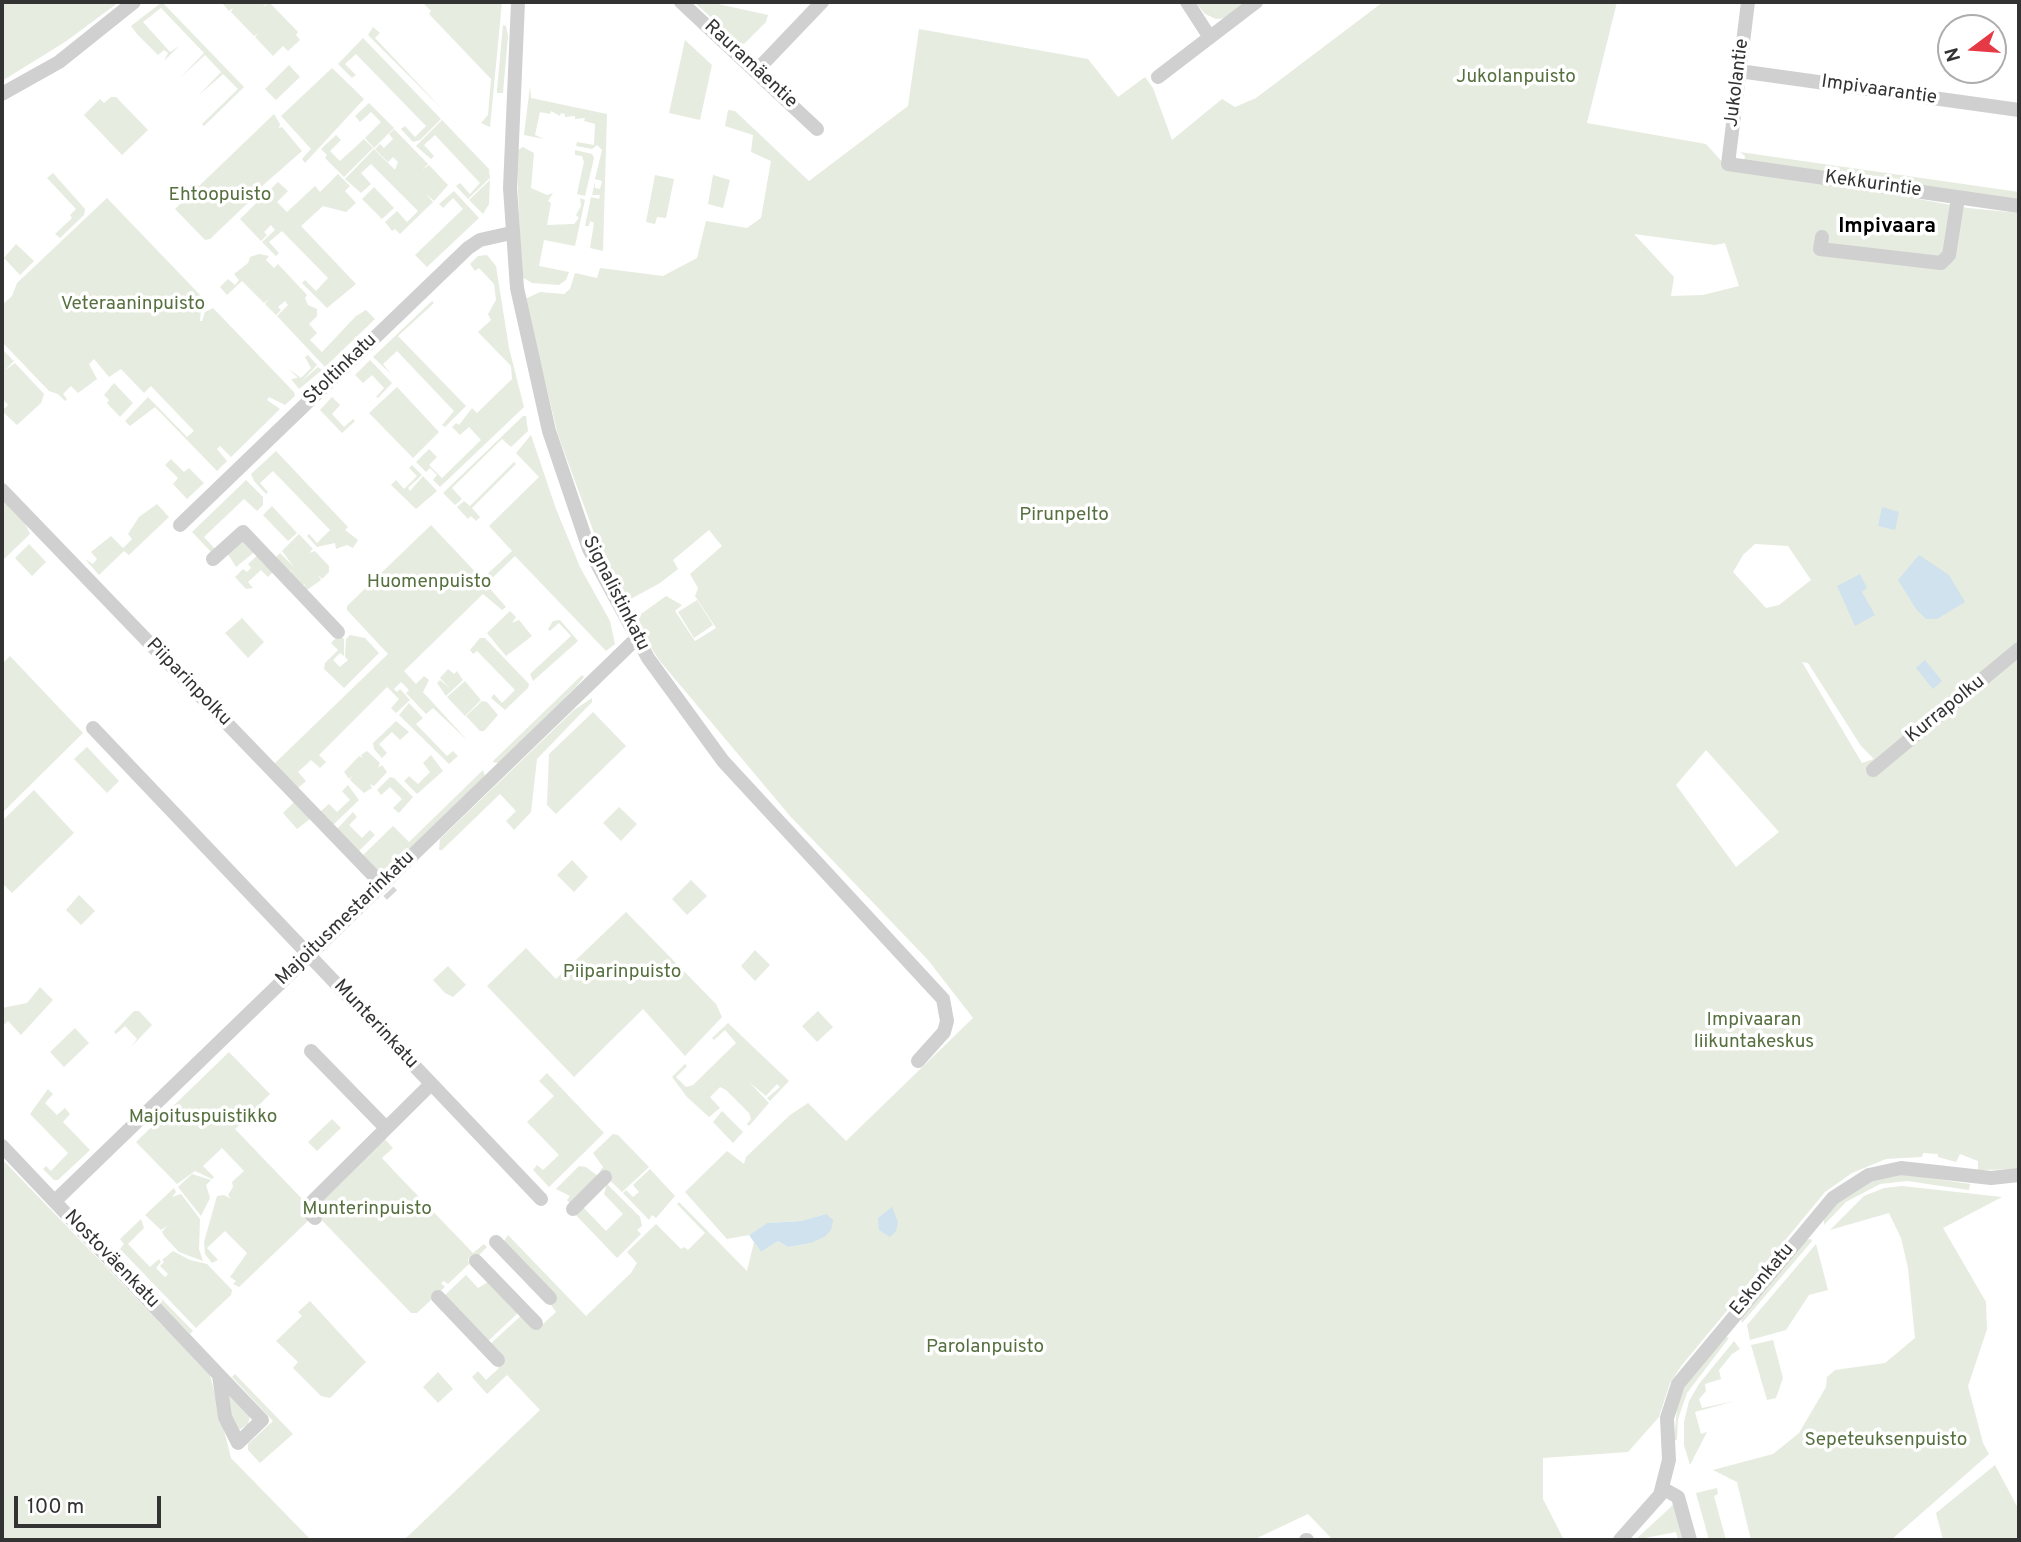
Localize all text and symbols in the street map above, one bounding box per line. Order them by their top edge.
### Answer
north arrow [1937,14,2007,84]
street label: Rauramäentie [699,16,801,114]
street label: Jukolantie [1721,38,1755,128]
text: N [1940,44,1967,64]
park label: Jukolanpuisto [1456,67,1576,89]
street label: Impivaarantie [1820,72,1938,110]
street label: Kekkurintie [1823,167,1923,203]
park label: Ehtoopuisto [169,185,271,207]
district label: Impivaara [1838,215,1936,241]
park label: Veteraaninpuisto [61,294,205,316]
street label: Stoltinkatu [300,330,382,410]
park label: Pirunpelto [1019,505,1109,527]
street label: Signalistinkatu [576,533,654,655]
park label: Huomenpuisto [367,572,491,594]
street label: Piiparinpolku [141,634,235,732]
street label: Kurrapolku [1902,671,1990,749]
street label: Majoitusmestarinkatu [272,847,420,991]
park label: Piiparinpuisto [563,962,681,984]
street label: Munterinkatu [328,976,422,1074]
park label: Impivaaran liikuntakeskus [1694,1010,1814,1054]
park label: Majoituspuistikko [129,1107,277,1129]
park label: Munterinpuisto [302,1199,432,1221]
street label: Nostoväenkatu [59,1206,163,1314]
street label: Eskonkatu [1726,1239,1800,1321]
park label: Parolanpuisto [926,1337,1044,1359]
park label: Sepeteuksenpuisto [1805,1430,1967,1452]
scale bar [18,1482,164,1526]
text: 100 m [27,1494,84,1521]

